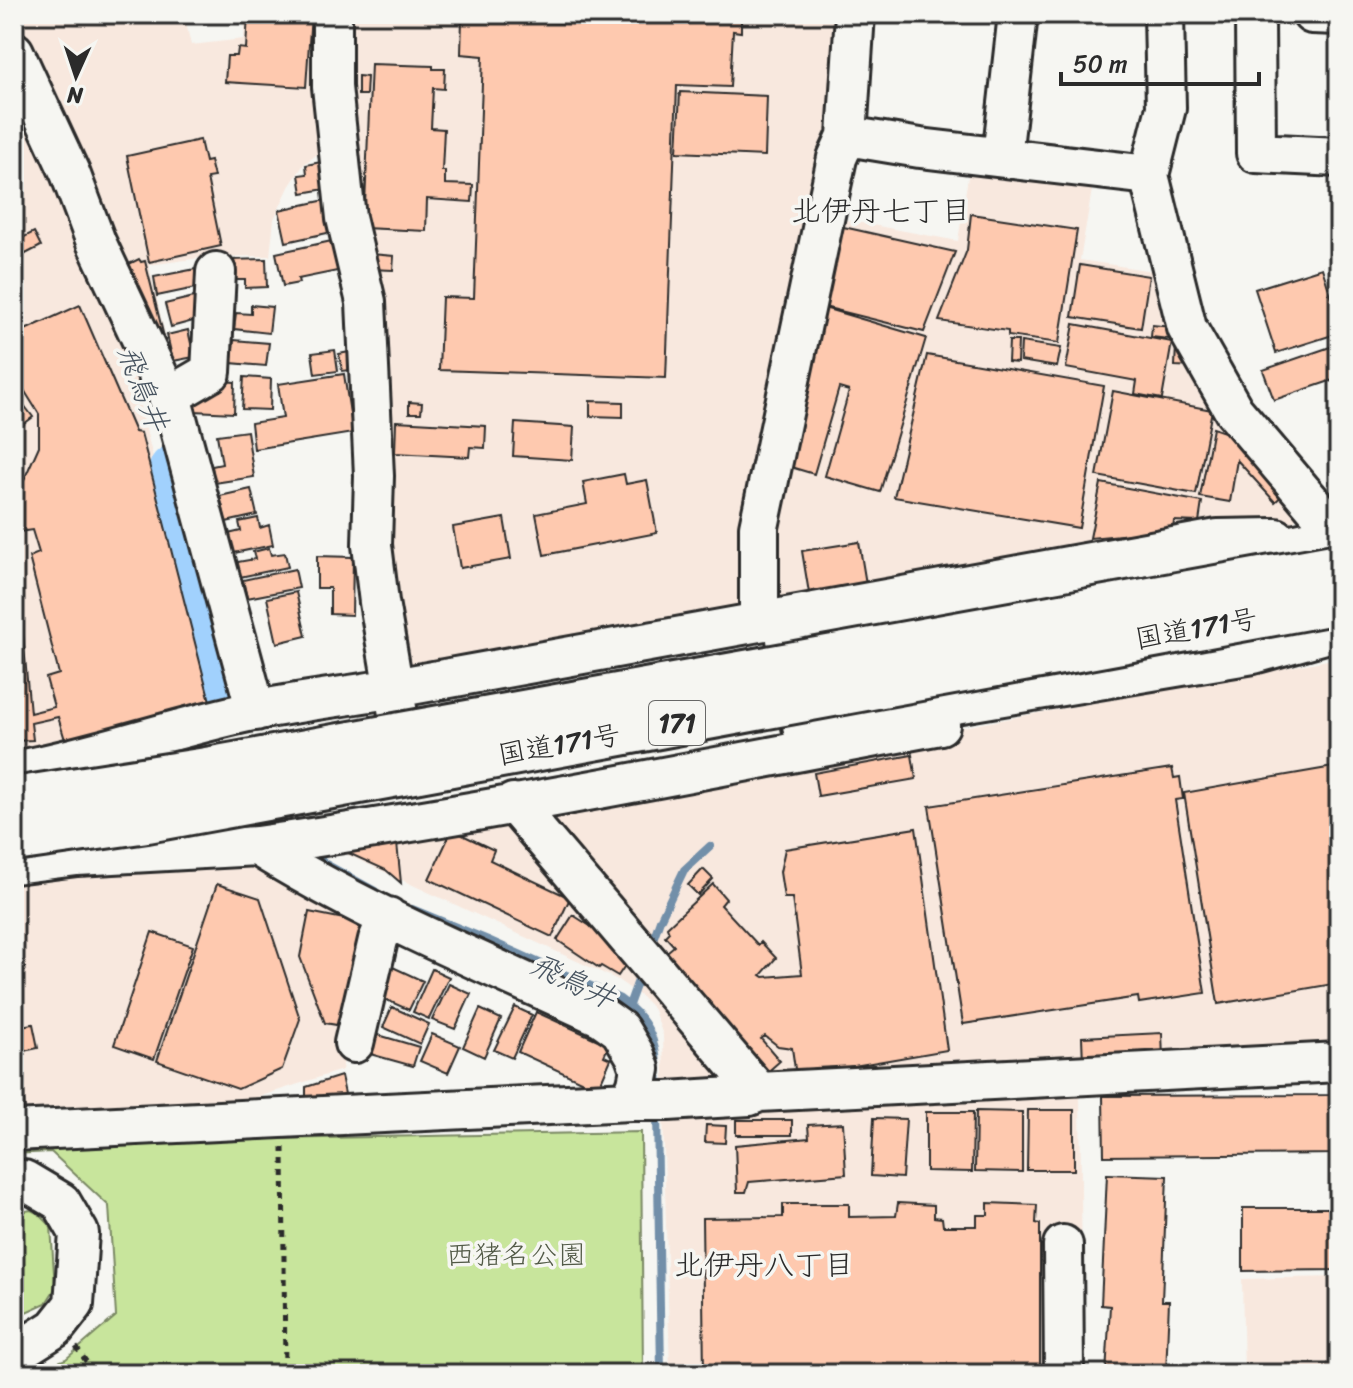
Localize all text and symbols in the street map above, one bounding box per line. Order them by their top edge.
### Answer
north arrow [36,36,116,116]
scale bar [1061,36,1259,86]
text: 50 m [1073,43,1128,85]
text: N [66,76,85,115]
district label: 北伊丹七丁目 [791,184,971,238]
water label: 飛鳥井 [102,336,185,442]
street label: 国道171号 [1131,594,1261,663]
road number: 171 [649,701,705,745]
street label: 国道171号 [494,710,624,779]
water label: 飛鳥井 [521,938,627,1025]
park label: 西猪名公園 [446,1230,586,1279]
district label: 北伊丹八丁目 [674,1238,854,1292]

